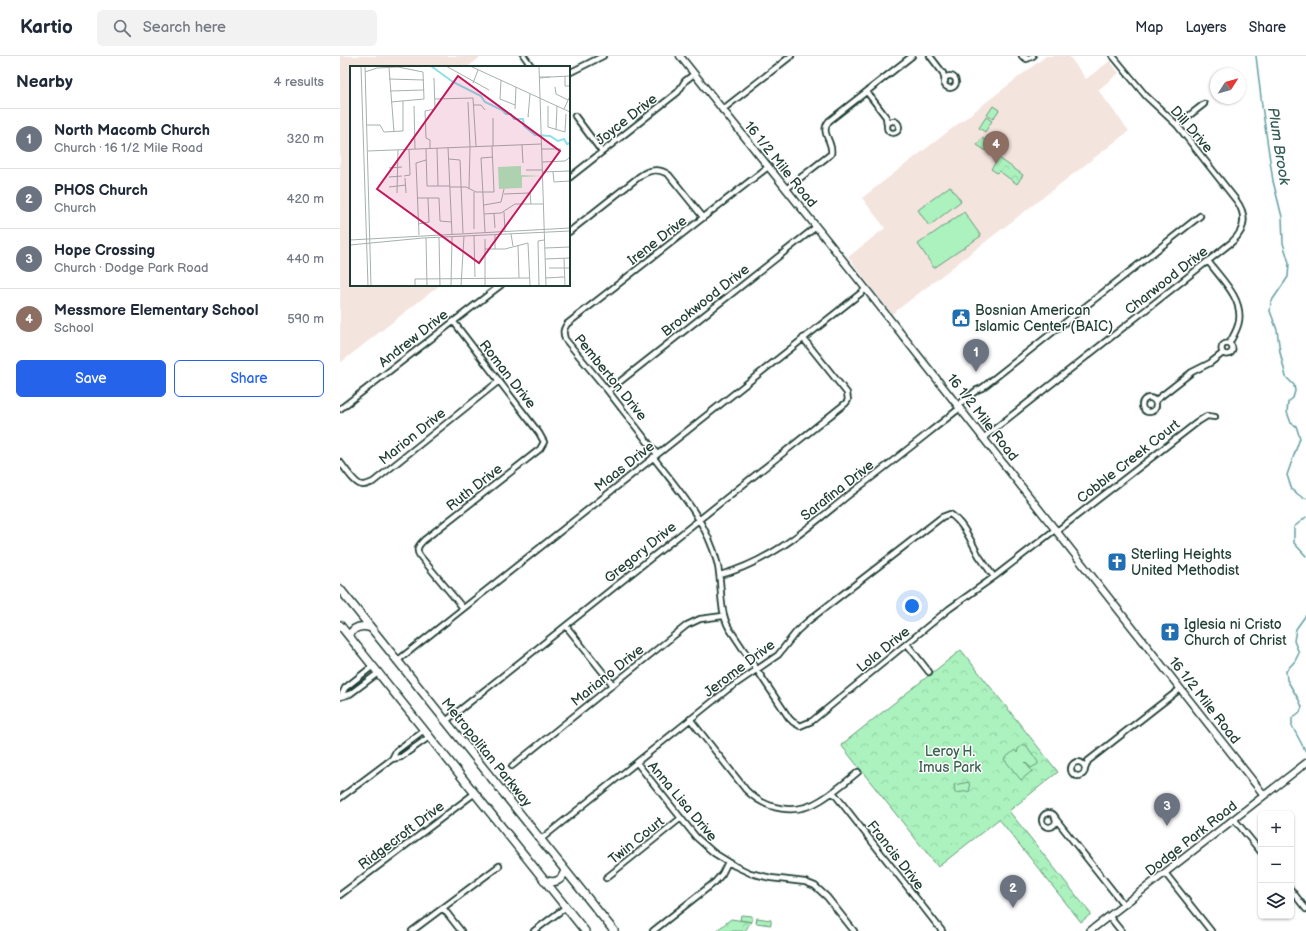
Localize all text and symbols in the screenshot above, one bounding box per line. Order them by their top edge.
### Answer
search box [97,10,377,46]
text: Kartio [20,16,73,39]
icon: search [111,17,133,39]
text: Search here [143,18,226,37]
text: Map [1135,19,1163,36]
text: Layers [1185,19,1227,36]
text: Share [1249,19,1286,36]
inset map [350,66,570,286]
north arrow [1210,68,1246,104]
text: Nearby [16,72,73,92]
text: 4 results [274,74,324,90]
street label: Joyce Drive [592,90,660,149]
street label: Dill Drive [1167,102,1217,156]
water label: Plum Brook [1263,106,1294,187]
street label: 16 1/2 Mile Road [741,118,821,211]
text: North Macomb Church [54,121,210,140]
text: 1 [26,131,32,147]
text: 320 m [286,131,324,147]
pin: 4 [983,131,1009,164]
text: Church · 16 1/2 Mile Road [54,140,203,156]
text: PHOS Church [54,181,148,200]
text: 2 [25,191,33,207]
text: 420 m [286,191,324,207]
text: Church [54,200,96,216]
street label: Irene Drive [624,212,690,269]
text: Hope Crossing [54,241,155,260]
street label: Charwood Drive [1121,243,1211,318]
text: 3 [25,251,33,267]
text: 440 m [286,251,324,267]
text: Church · Dodge Park Road [54,260,209,276]
street label: Brookwood Drive [658,261,753,340]
text: Messmore Elementary School [54,301,258,320]
place label: Bosnian American Islamic Center (BAIC) [975,302,1113,335]
street label: Andrew Drive [375,306,451,371]
public building icon: Bosnian American Islamic Center (BAIC) [950,307,972,329]
text: 4 [25,311,33,327]
text: 590 m [287,311,324,327]
text: School [54,320,94,336]
street label: Pemberton Drive [571,331,651,424]
street label: Roman Drive [476,337,540,412]
pin: 1 [963,339,989,372]
button: Save [16,360,166,397]
button: Share [174,360,324,397]
street label: 16 1/2 Mile Road [943,370,1022,464]
street label: Marion Drive [376,404,449,468]
street label: Cobble Creek Court [1073,416,1184,507]
street label: Maas Drive [591,438,658,495]
street label: Sarafina Drive [797,456,877,524]
street label: Ruth Drive [443,460,506,515]
street label: Gregory Drive [601,518,680,587]
place label: Sterling Heights United Methodist [1131,546,1240,579]
church icon: Sterling Heights United Methodist [1106,551,1128,573]
your location [902,596,922,616]
place label: Iglesia ni Cristo Church of Christ [1184,616,1287,649]
church icon: Iglesia ni Cristo Church of Christ [1159,621,1181,643]
street label: Lola Drive [853,623,913,676]
street label: Jerome Drive [700,636,778,701]
street label: Mariano Drive [567,641,647,710]
street label: 16 1/2 Mile Road [1165,653,1244,747]
street label: Metropolitan Parkway [438,695,536,811]
park label: Leroy H. Imus Park [919,743,981,776]
street label: Anna Lisa Drive [644,758,721,845]
pin: 3 [1154,793,1180,826]
street label: Dodge Park Road [1142,797,1241,880]
street label: Ridgecroft Drive [355,798,448,873]
map controls [1258,811,1294,919]
button: + [1258,811,1294,847]
street label: Twin Court [605,812,668,868]
street label: Francis Drive [863,817,928,893]
button: − [1258,847,1294,883]
pin: 2 [1000,875,1026,908]
button: layers [1258,883,1294,919]

